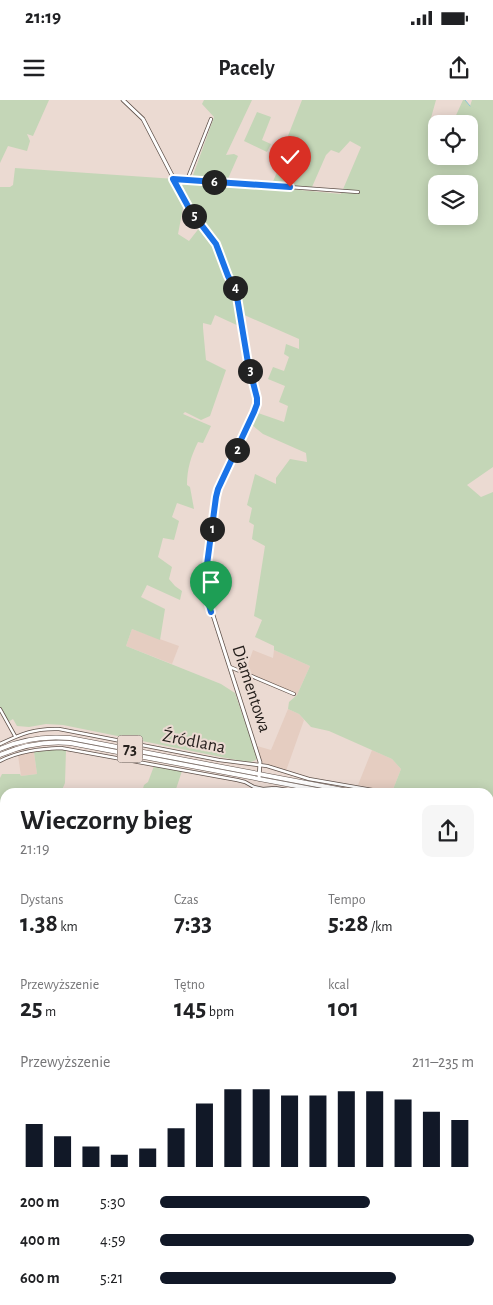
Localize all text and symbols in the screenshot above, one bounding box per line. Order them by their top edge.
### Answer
text: 21:19 [25,8,61,27]
icon: menu [20,54,48,82]
icon: share [445,54,473,82]
text: Pacely [218,57,275,79]
map controls [428,115,478,225]
button: locate [428,115,478,165]
pin [269,136,311,187]
icon: check [276,143,304,171]
pin: 6 [202,170,226,194]
text: 6 [211,175,218,189]
button: layers [428,175,478,225]
pin: 5 [182,204,206,228]
text: 5 [191,209,198,223]
pin: 4 [222,276,248,300]
text: 4 [232,281,239,295]
pin: 3 [238,358,262,384]
text: 3 [247,364,254,378]
pin: 2 [224,438,250,462]
text: 2 [234,443,241,457]
pin: 1 [200,516,224,542]
text: 1 [210,522,215,536]
pin [190,561,232,612]
icon: arrive [197,568,225,596]
street label: Diamentowa [228,643,274,735]
street label: Źródlana [161,724,228,757]
road number: 73 [118,736,142,762]
button: share [422,805,474,857]
text: Wieczorny bieg [20,807,192,835]
text: 21:19 [20,841,49,857]
text: Dystans [20,893,63,907]
text: Czas [174,893,198,907]
text: Tempo [328,893,366,907]
text: 1.38 [20,911,58,936]
text: 7:33 [174,911,212,936]
text: 5:28 [328,911,369,936]
text: km [58,920,78,934]
text: /km [369,920,393,934]
text: Przewyższenie [20,978,99,992]
text: Tętno [174,978,205,992]
text: kcal [328,978,349,992]
text: 25 [20,996,43,1021]
text: 145 [174,996,206,1021]
text: 101 [328,996,359,1021]
text: m [43,1005,56,1019]
text: bpm [206,1005,234,1019]
text: Przewyższenie [20,1054,110,1070]
text: 211–235 m [412,1054,474,1070]
text: 200 m [20,1194,60,1210]
text: 5:30 [100,1194,125,1210]
text: 400 m [20,1232,60,1248]
text: 4:59 [100,1232,126,1248]
text: 600 m [20,1270,60,1286]
text: 5:21 [100,1270,123,1286]

